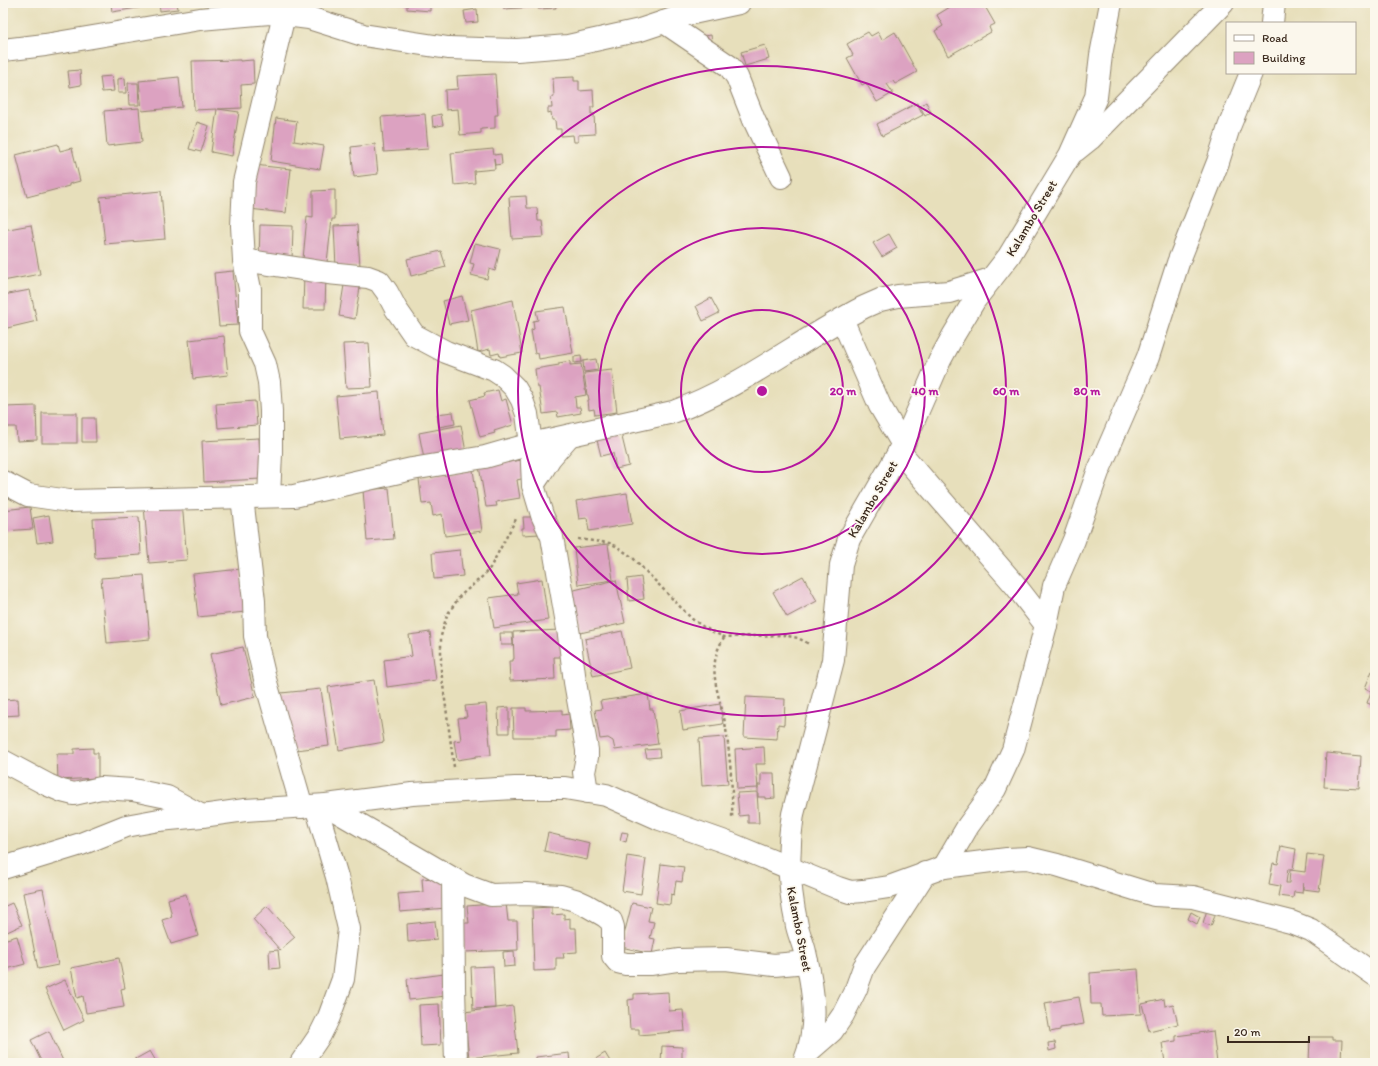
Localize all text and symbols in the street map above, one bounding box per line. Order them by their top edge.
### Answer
legend [1226,22,1356,74]
text: Road [1262,31,1288,45]
text: Building [1262,51,1306,65]
street label: Kalambo Street [1003,177,1060,259]
centre of rings [755,384,769,398]
text: 20 m [830,384,857,398]
text: 40 m [911,384,940,398]
text: 60 m [993,384,1020,398]
text: 80 m [1074,384,1101,398]
street label: Kalambo Street [844,458,901,540]
street label: Kalambo Street [784,885,815,973]
scale bar [1228,1018,1309,1044]
text: 20 m [1234,1025,1261,1039]

